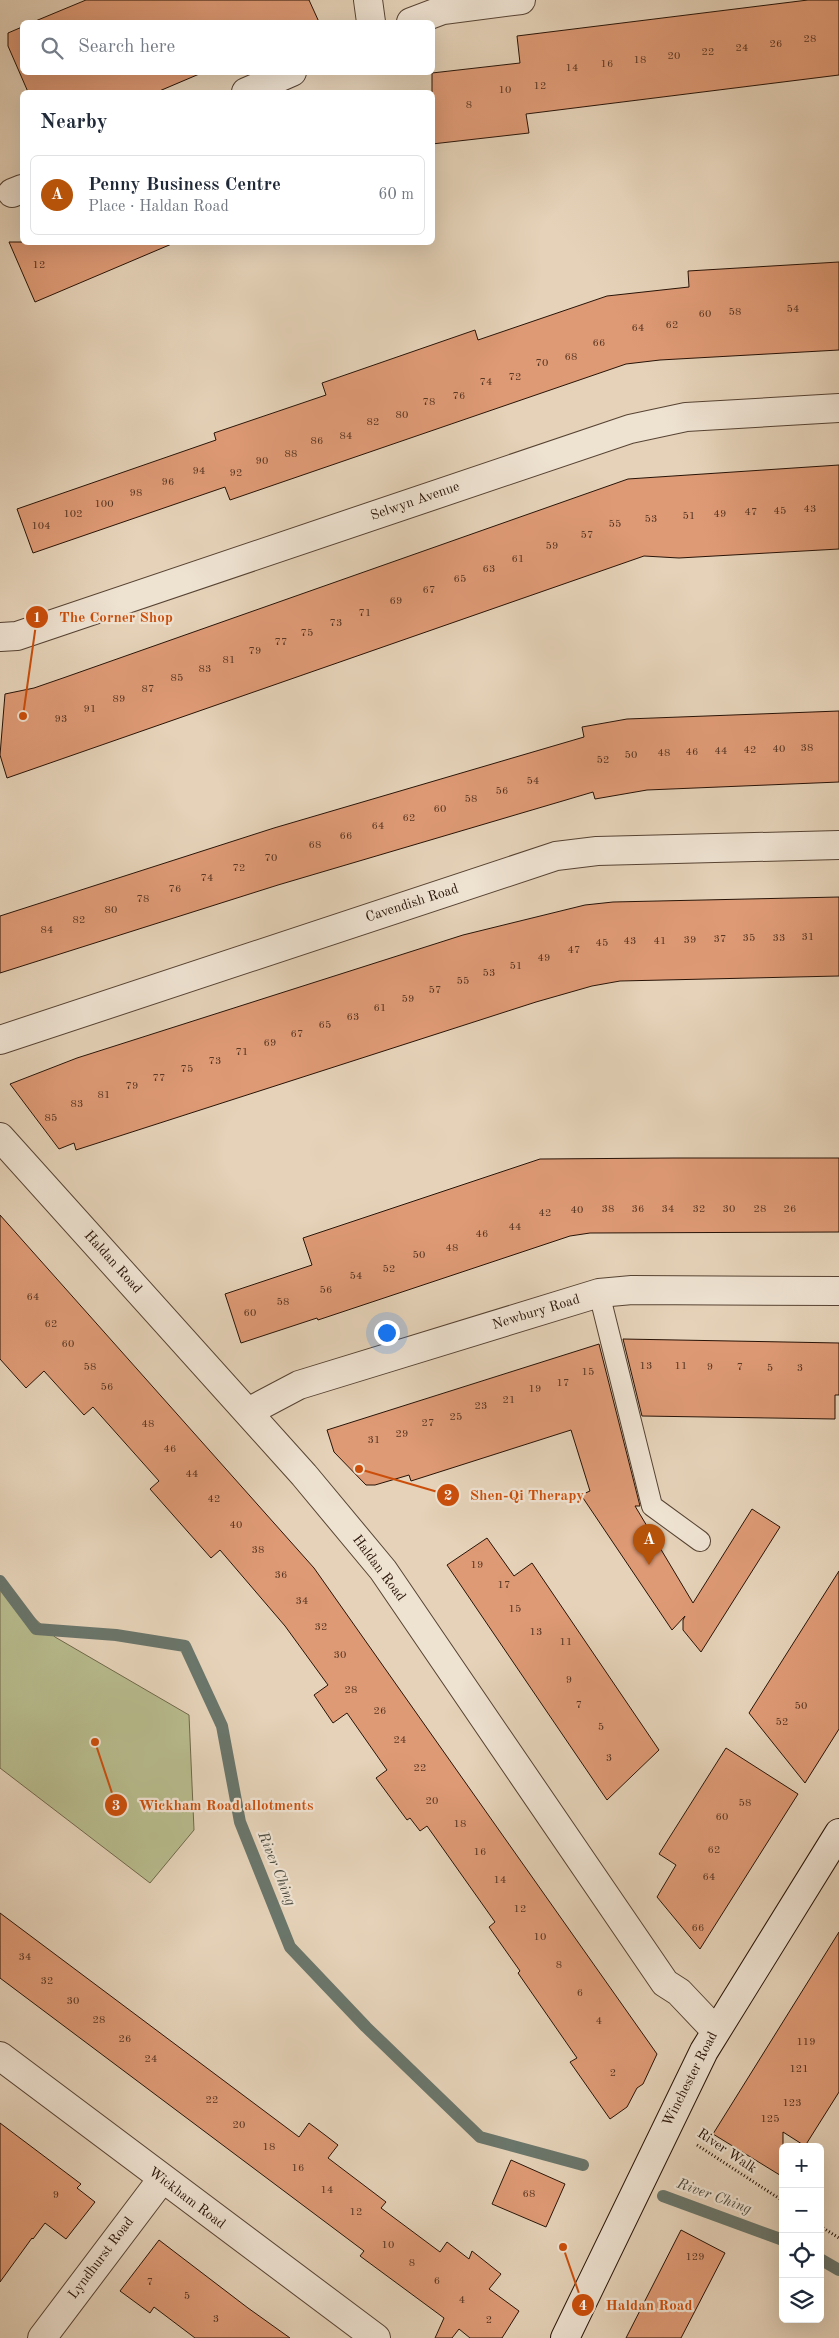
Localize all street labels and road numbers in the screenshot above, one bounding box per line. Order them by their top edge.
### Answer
street label: Selwyn Avenue [369,479,461,523]
street label: Cavendish Road [364,881,460,925]
street label: Haldan Road [81,1228,145,1296]
street label: Newbury Road [490,1292,582,1332]
street label: Haldan Road [350,1532,408,1604]
street label: Winchester Road [660,2029,720,2129]
street label: River Walk [695,2126,759,2176]
street label: Wickham Road [146,2165,228,2231]
street label: Lyndhurst Road [66,2214,136,2302]

